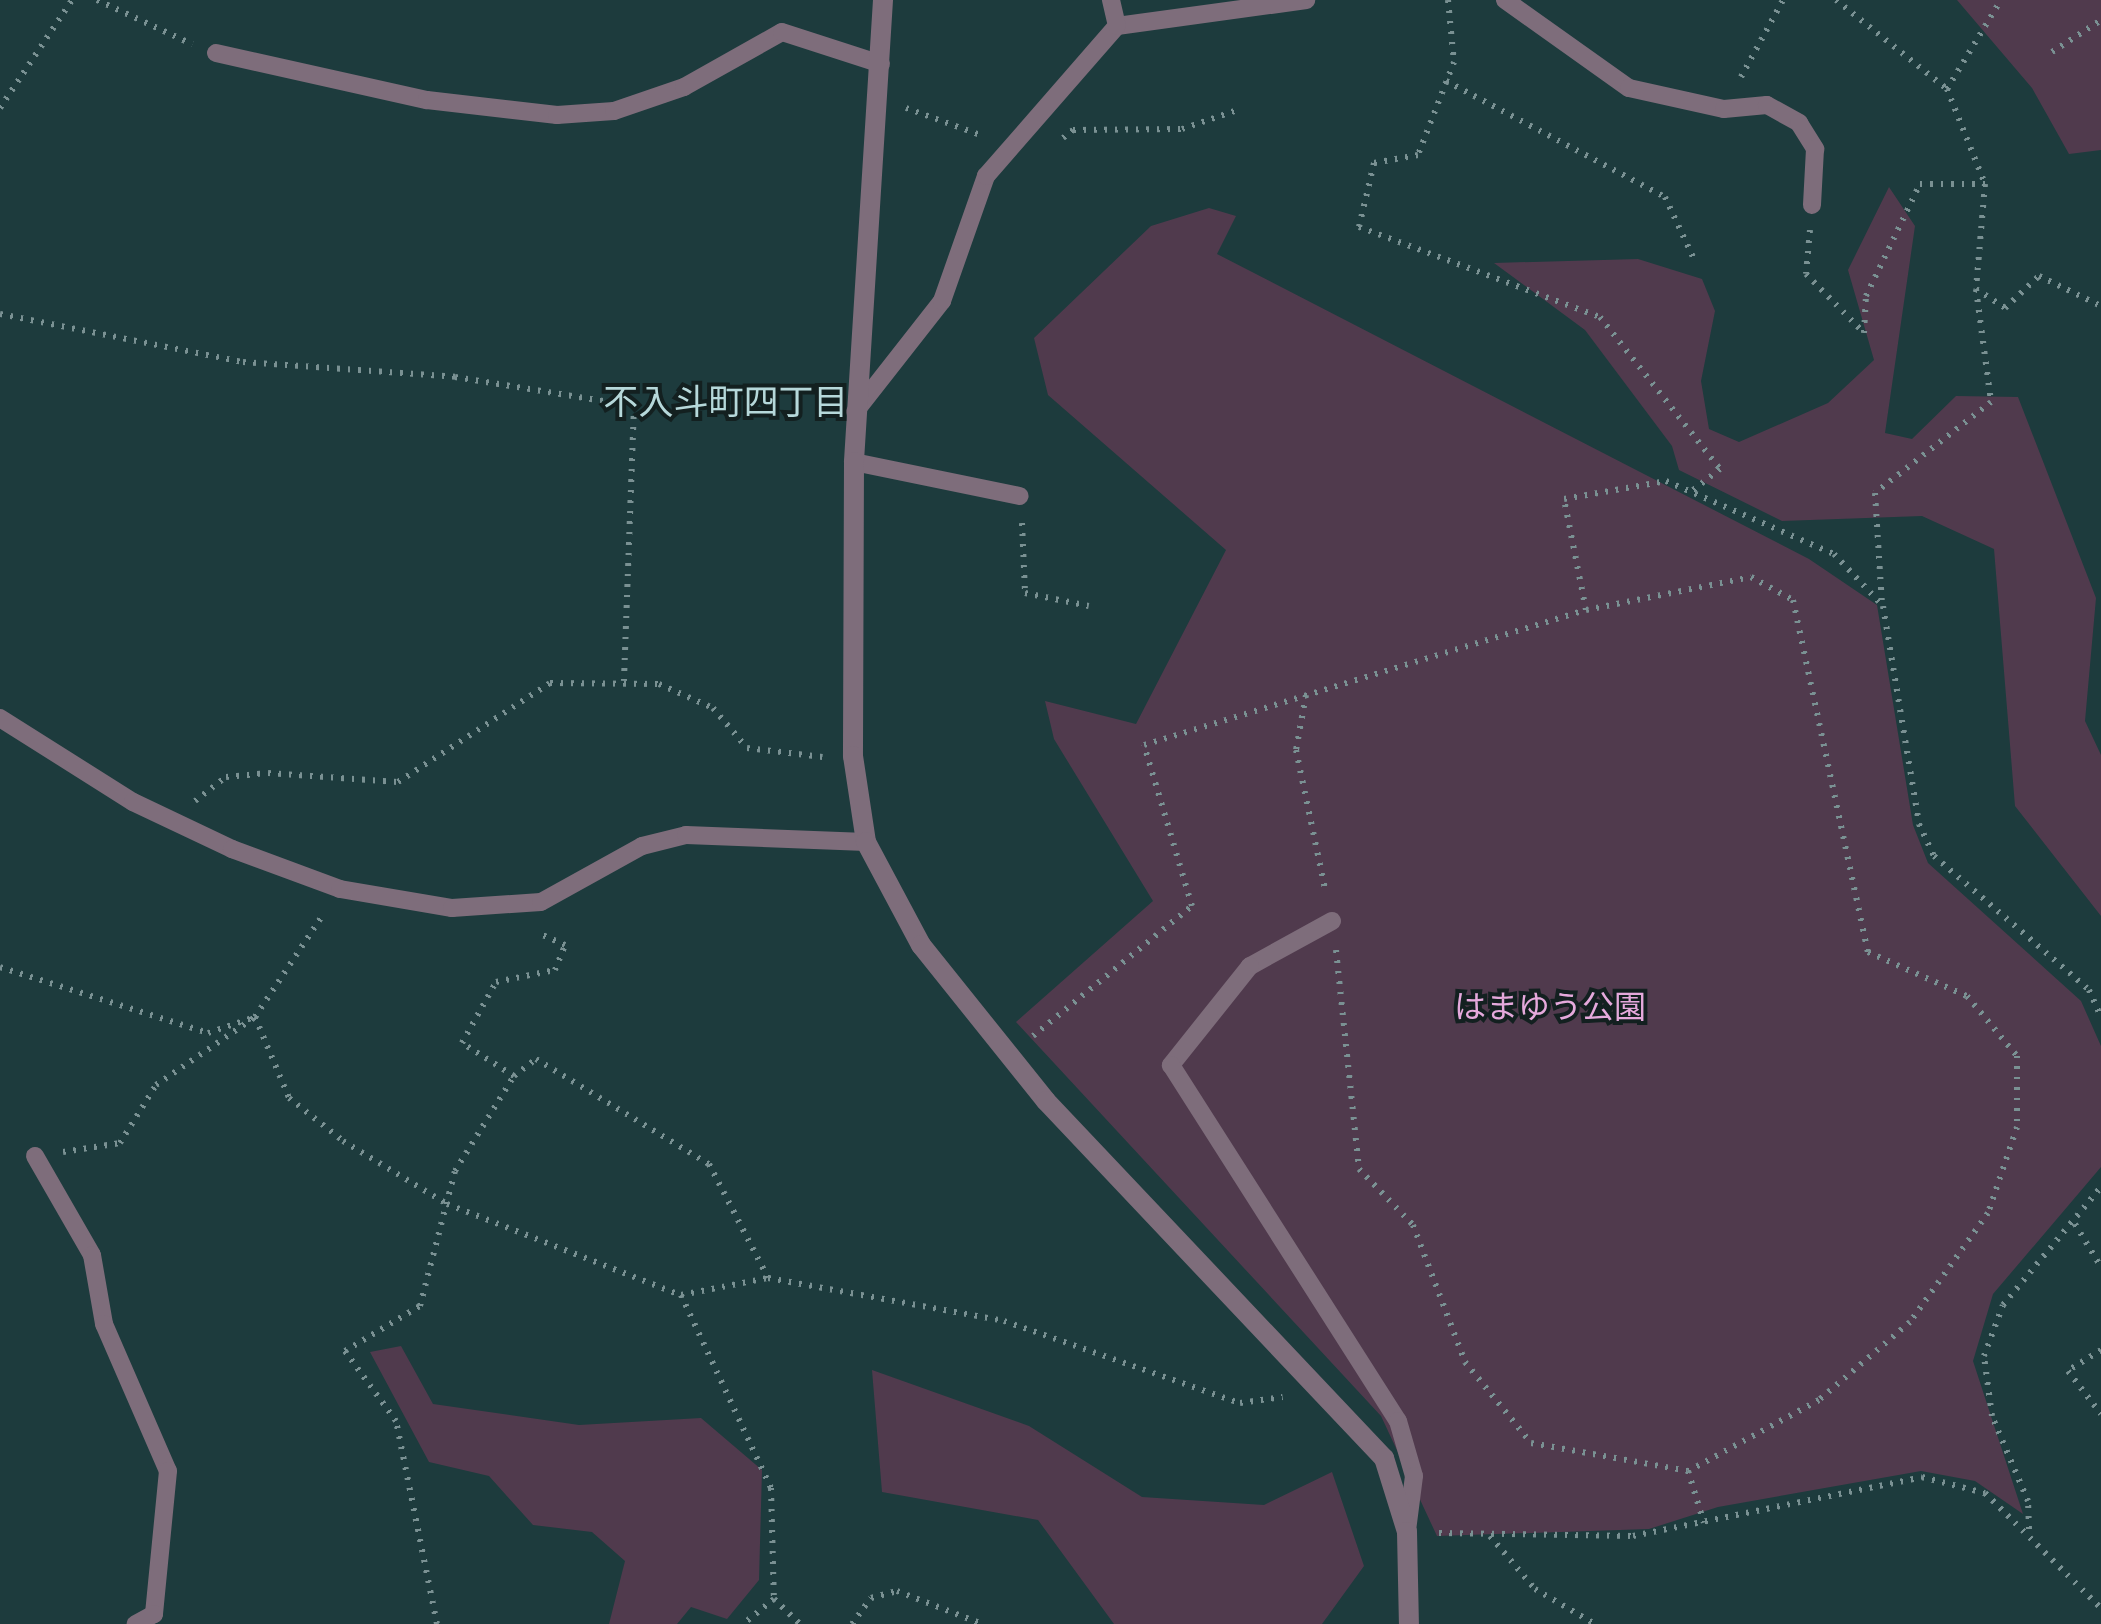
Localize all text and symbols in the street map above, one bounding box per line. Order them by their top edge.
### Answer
district label: 不入斗町四丁目 [604,379,848,421]
park label: はまゆう公園 [1454,986,1646,1024]

